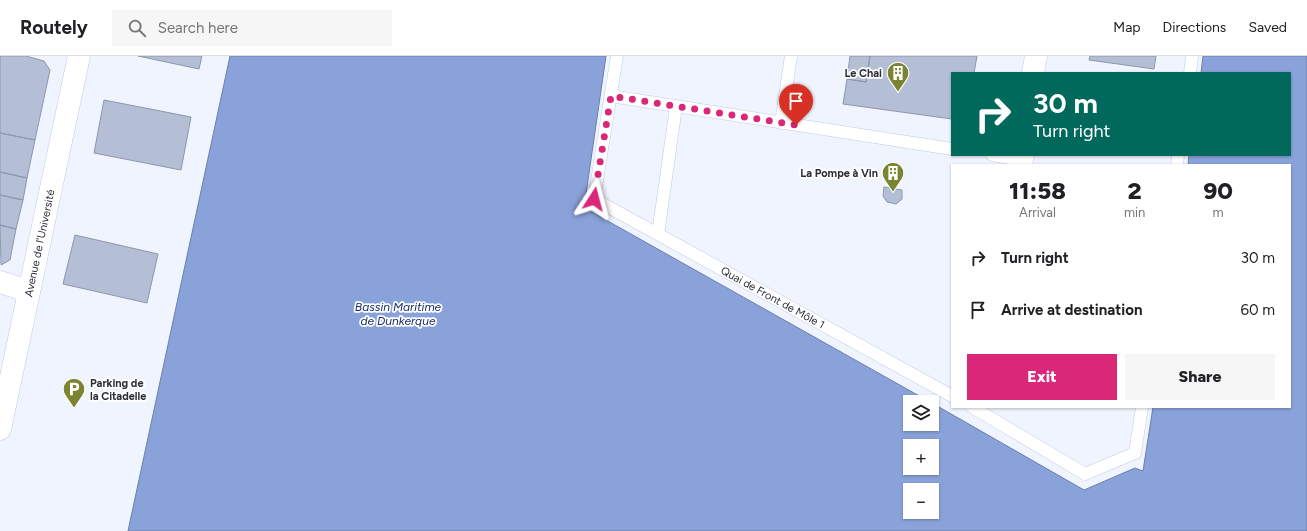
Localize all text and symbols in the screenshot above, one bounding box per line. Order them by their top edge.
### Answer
search box [112,10,392,46]
text: Routely [20,16,88,39]
icon: search [126,17,148,39]
text: Search here [158,19,238,37]
text: Map [1113,19,1141,36]
text: Directions [1163,19,1226,36]
text: Saved [1248,19,1287,36]
building icon: Le Chai [885,60,911,93]
place label: Le Chai [844,67,882,80]
pin [779,84,813,125]
text: 30 m [1033,86,1098,120]
icon: right [967,88,1019,140]
icon: arrive [785,90,807,112]
text: Turn right [1033,120,1110,142]
building icon: La Pompe à Vin [880,160,906,193]
place label: La Pompe à Vin [800,167,878,180]
text: 11:58 [1009,176,1066,205]
text: 2 [1128,176,1142,205]
text: 90 [1203,176,1233,205]
position arrow [573,178,615,220]
street label: Avenue de l'Université [22,188,58,298]
text: Arrival [1019,205,1056,220]
text: min [1124,205,1145,220]
text: m [1213,205,1224,220]
icon: right [967,247,989,269]
text: Turn right [1001,249,1069,267]
text: 30 m [1241,249,1275,267]
street label: Quai de Front de Môle 1 [718,264,827,332]
icon: arrive [967,299,989,321]
water label: Bassin Maritime de Dunkerque [355,300,442,328]
text: Arrive at destination [1001,301,1142,319]
text: 60 m [1240,301,1275,319]
button: Exit [967,354,1117,400]
button: Share [1125,354,1275,400]
parking icon: Parking de la Citadelle [61,376,87,409]
place label: Parking de la Citadelle [90,377,146,403]
map controls [903,395,939,519]
button: layers [903,395,939,431]
button: + [903,439,939,475]
button: − [903,483,939,519]

